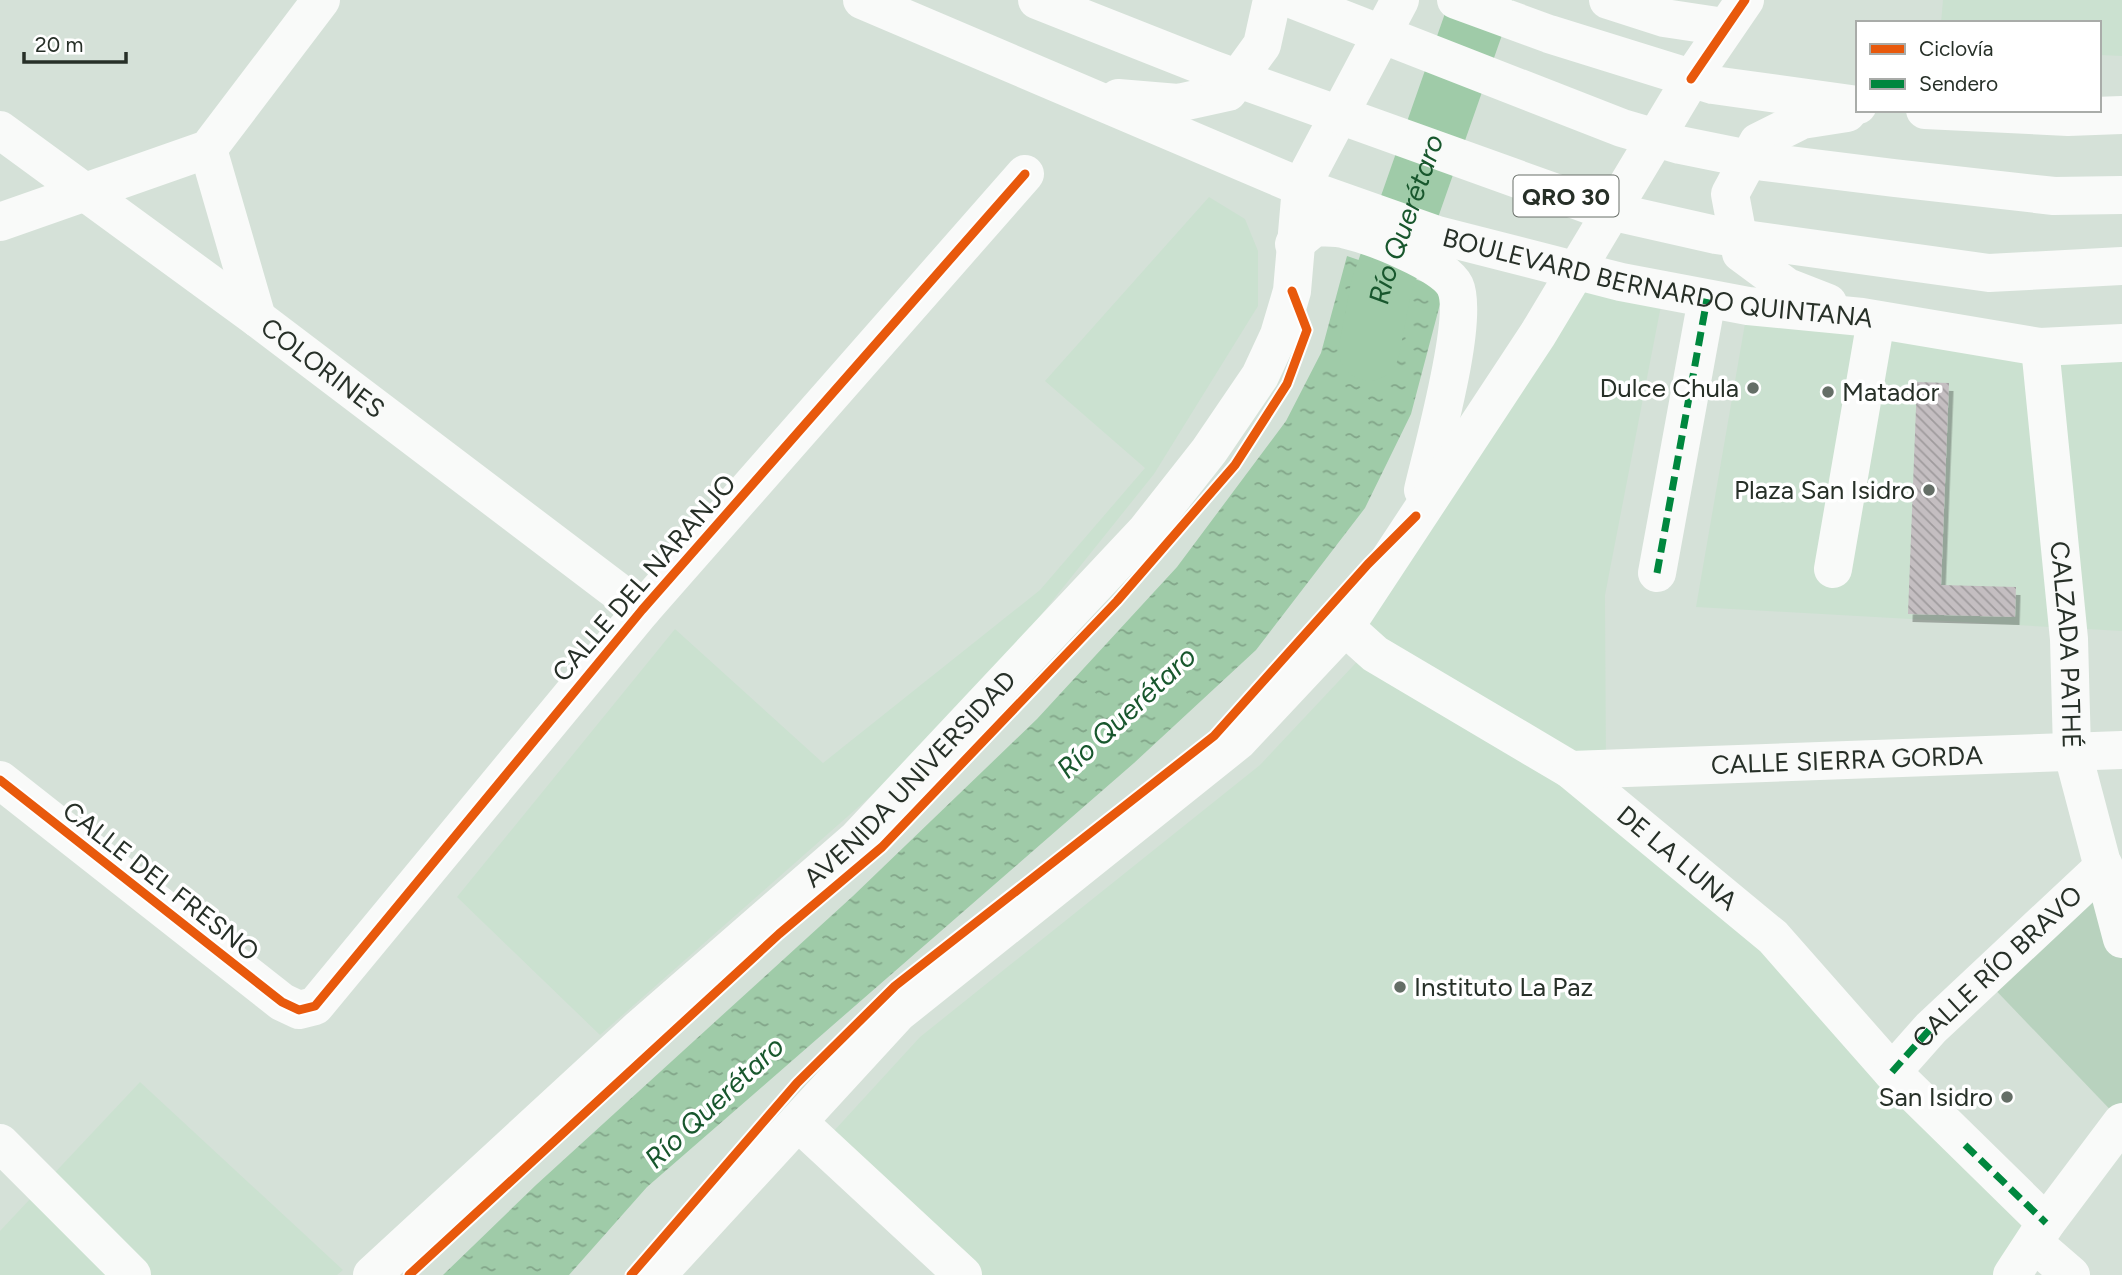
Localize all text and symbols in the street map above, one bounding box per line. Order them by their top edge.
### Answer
scale bar [24,21,126,65]
legend [1856,21,2101,112]
text: 20 m [35,32,83,57]
text: Ciclovía [1919,36,1993,61]
text: Sendero [1919,71,1998,96]
water label: Río Querétaro [1361,130,1451,307]
road number: QRO 30 [1514,176,1618,216]
street label: BOULEVARD BERNARDO QUINTANA [1439,221,1876,335]
street label: COLORINES [255,311,391,425]
place label: Dulce Chula [1599,372,1739,404]
place label: Matador [1842,376,1940,408]
marker: Dulce Chula [1745,380,1761,396]
marker: Matador [1820,384,1836,400]
street label: CALLE DEL NARANJO [545,468,743,688]
place label: Plaza San Isidro [1734,474,1915,506]
marker: Plaza San Isidro [1921,482,1937,498]
street label: CALZADA PATHÉ [2043,540,2088,749]
water label: Río Querétaro [1049,639,1203,785]
street label: AVENIDA UNIVERSIDAD [797,664,1023,894]
street label: CALLE SIERRA GORDA [1710,739,1984,781]
street label: CALLE DEL FRESNO [56,794,266,968]
street label: DE LA LUNA [1610,799,1744,917]
street label: CALLE RÍO BRAVO [1905,879,2089,1054]
place label: Instituto La Paz [1414,971,1593,1003]
marker: Instituto La Paz [1392,979,1408,995]
water label: Río Querétaro [637,1029,791,1175]
place label: San Isidro [1879,1081,1993,1113]
marker: San Isidro [1999,1089,2015,1105]

